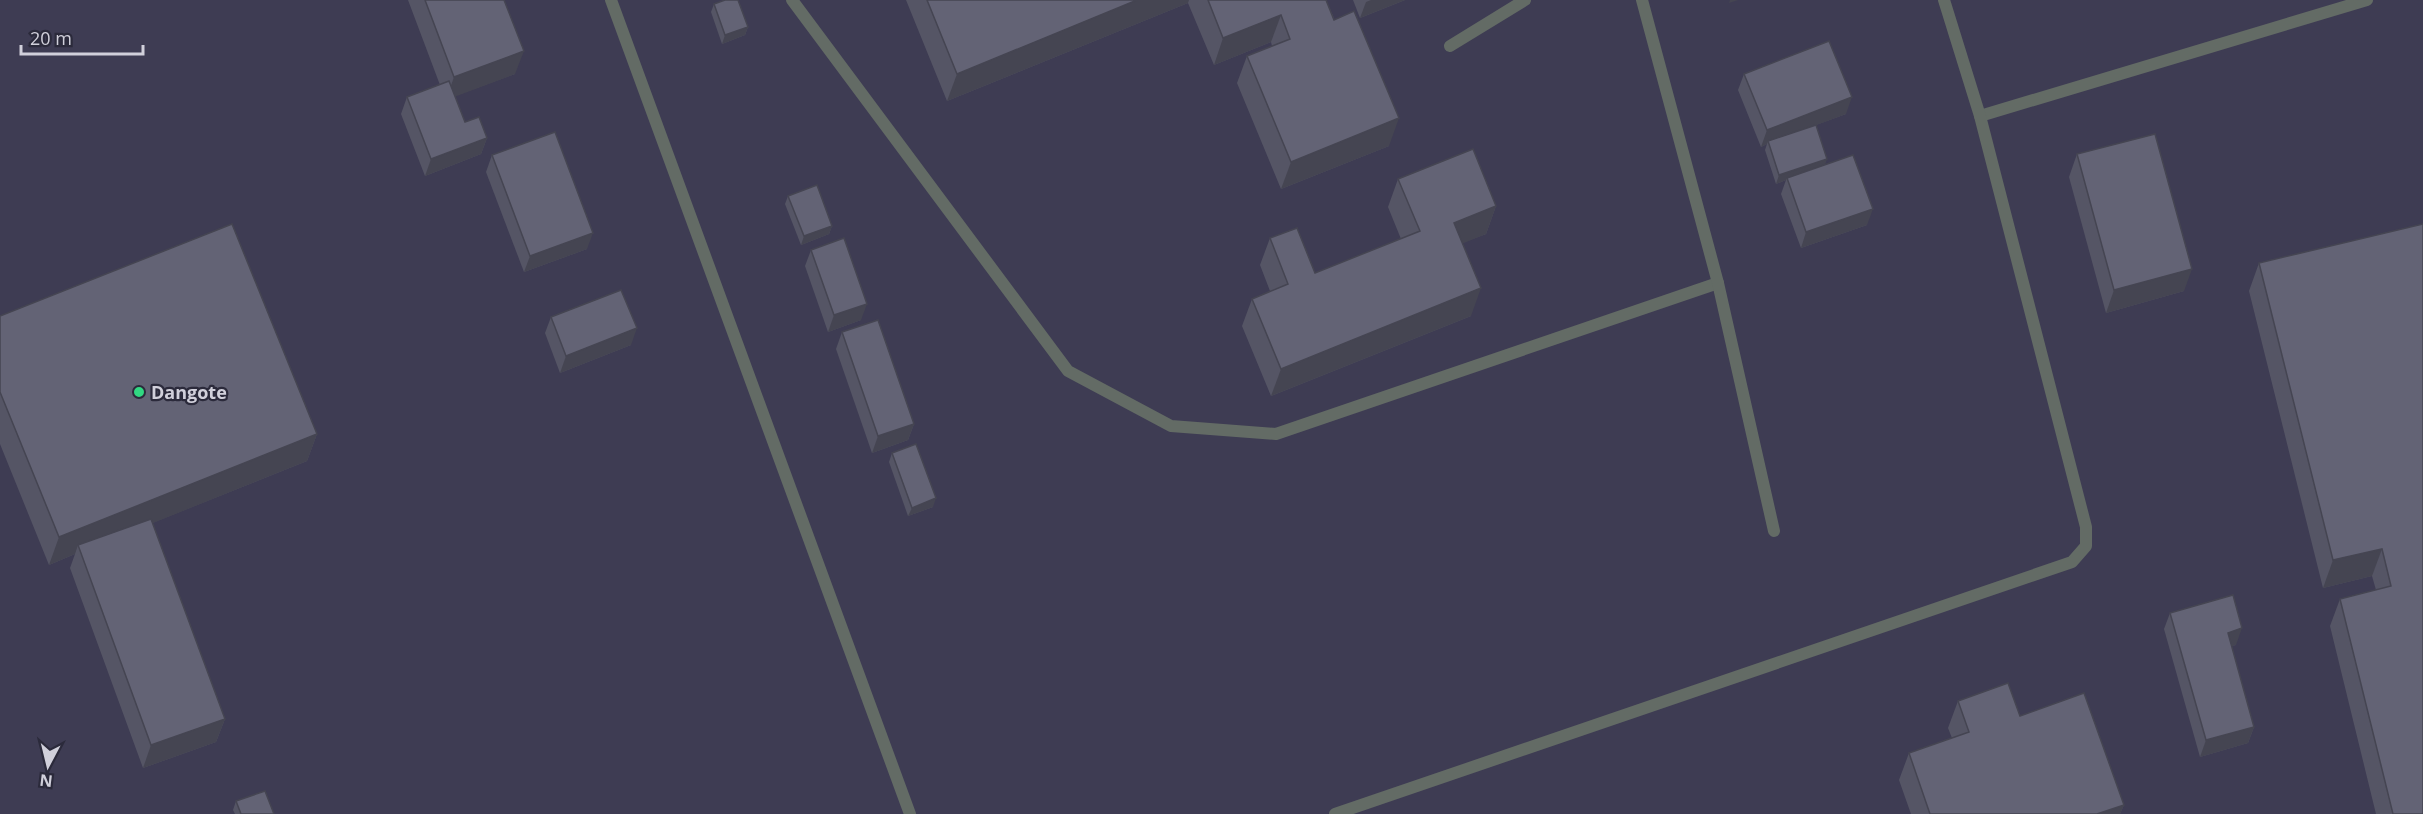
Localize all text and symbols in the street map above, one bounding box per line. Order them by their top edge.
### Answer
scale bar [21,18,142,56]
text: 20 m [30,26,72,50]
place label: Dangote [151,380,227,404]
marker: Dangote [132,385,146,399]
north arrow [18,736,78,796]
text: N [38,769,54,793]

